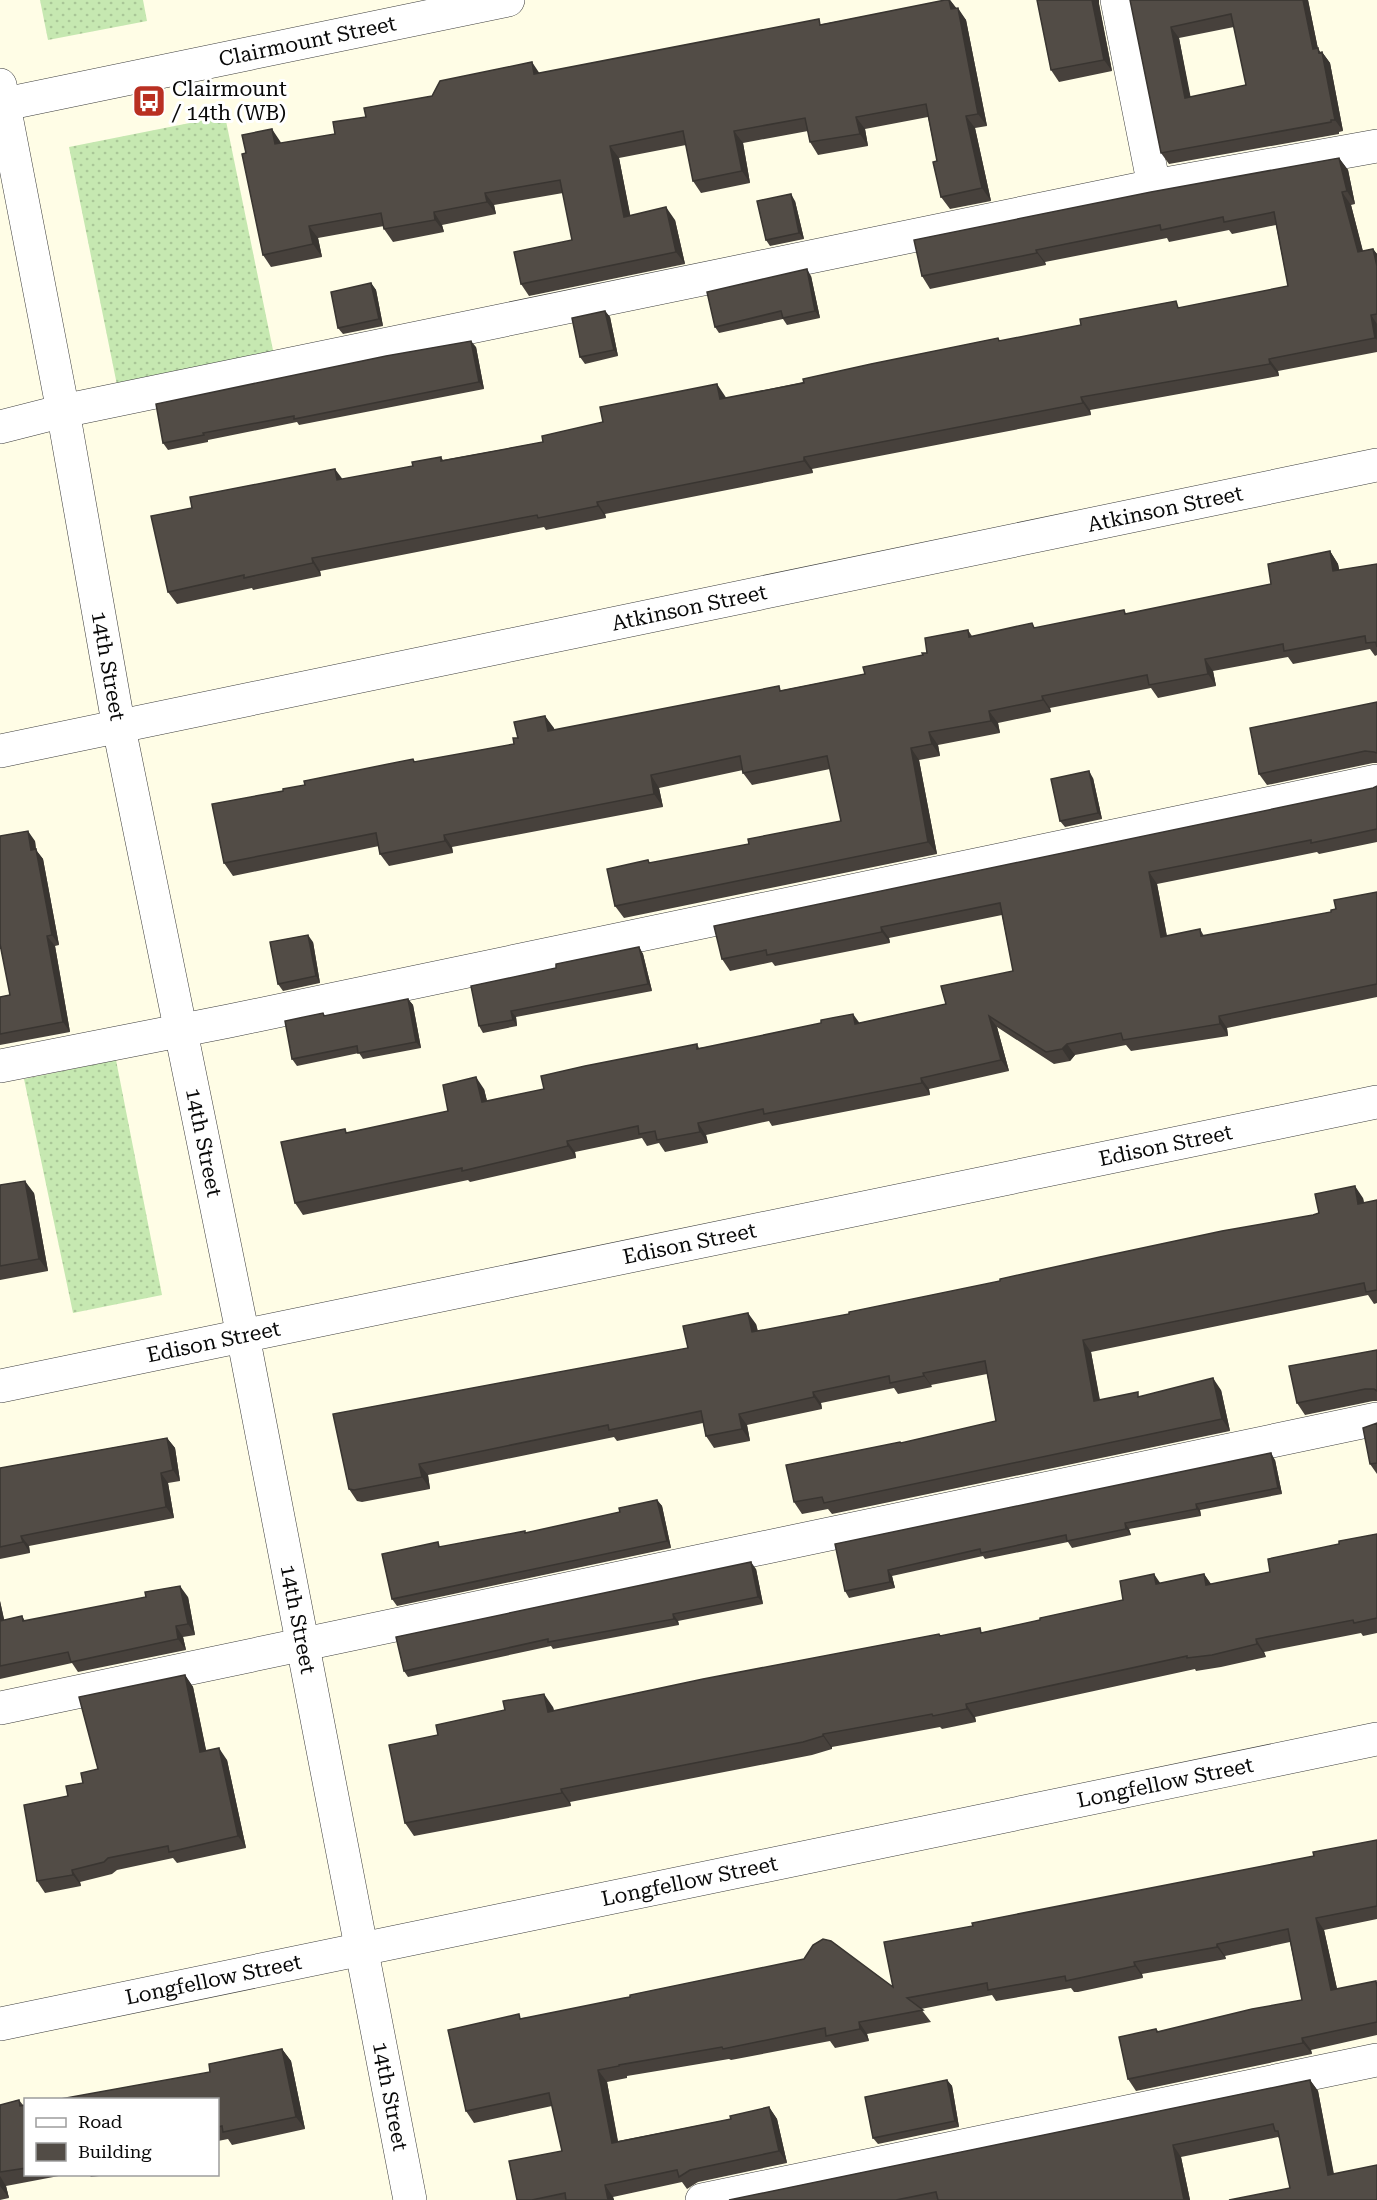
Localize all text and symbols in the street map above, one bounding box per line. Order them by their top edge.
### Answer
street label: Clairmount Street [217,11,398,71]
place label: Clairmount / 14th (WB) [171,77,287,125]
bus stop icon: Clairmount / 14th (WB) [131,83,167,119]
street label: Atkinson Street [1085,481,1245,537]
street label: Atkinson Street [610,580,769,636]
street label: 14th Street [87,610,130,723]
street label: 14th Street [181,1086,226,1199]
street label: Edison Street [1097,1120,1235,1171]
street label: Edison Street [621,1218,759,1269]
street label: Edison Street [145,1316,283,1367]
street label: 14th Street [275,1563,320,1676]
street label: Longfellow Street [1075,1753,1256,1813]
street label: Longfellow Street [599,1851,780,1911]
street label: Longfellow Street [123,1950,304,2010]
street label: 14th Street [368,2040,412,2153]
legend [24,2098,219,2176]
text: Road [78,2111,123,2132]
text: Building [78,2141,152,2162]

